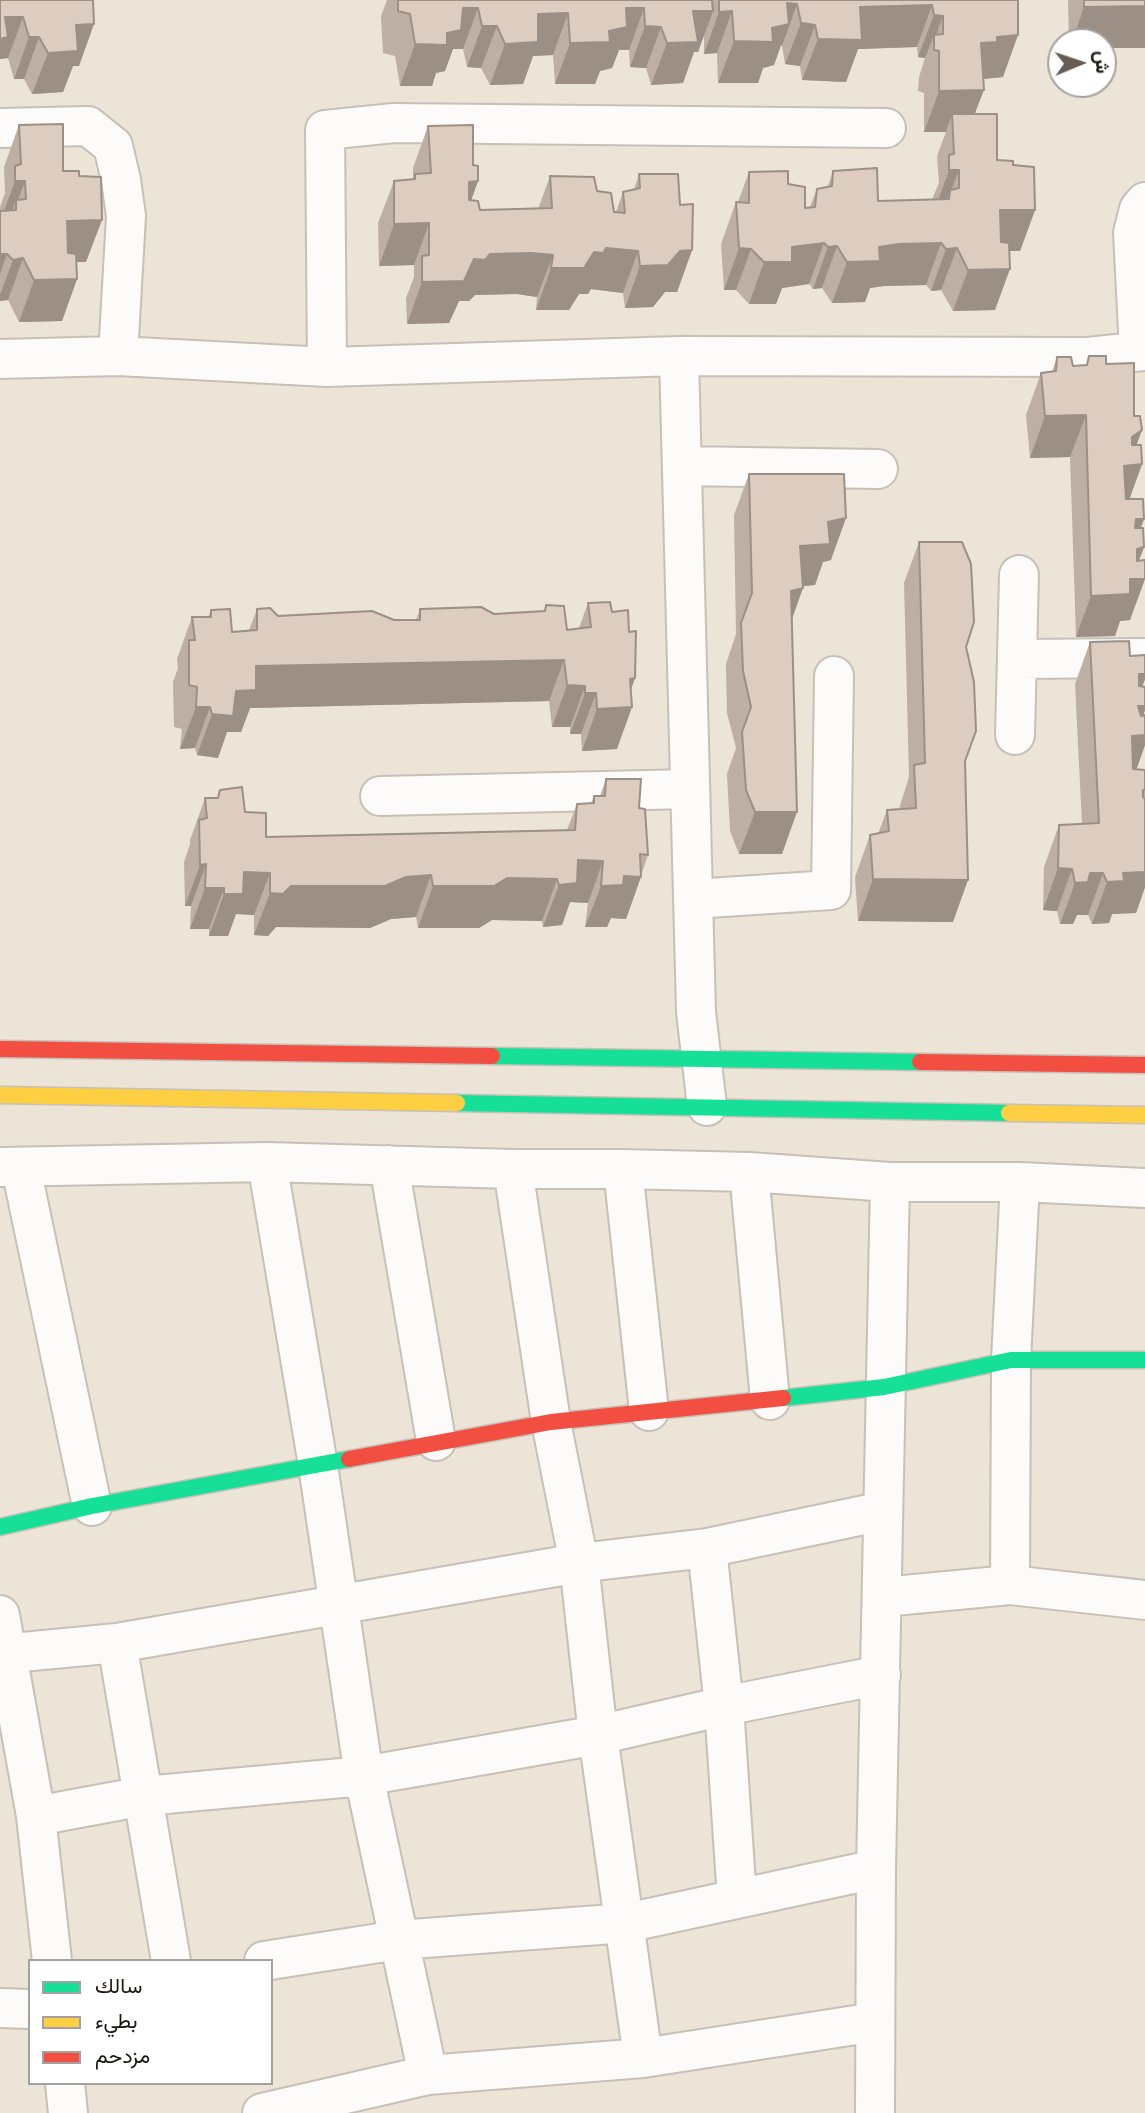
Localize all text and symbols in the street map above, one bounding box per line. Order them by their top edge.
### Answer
north arrow [1047,28,1117,98]
text: ش [1090,51,1113,74]
legend [28,1959,273,2085]
text: سالك [95,1974,142,1999]
text: بطيء [95,2009,138,2034]
text: مزدحم [95,2044,150,2069]

